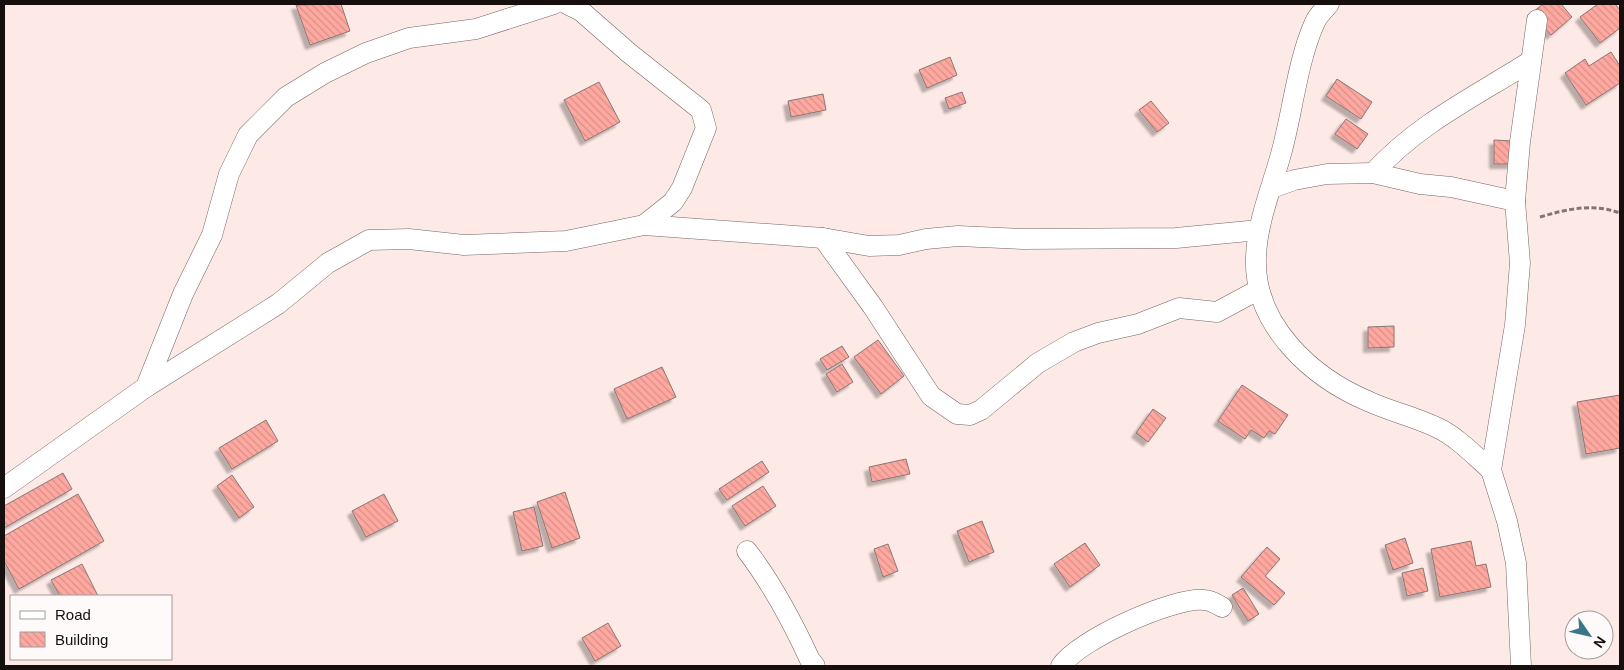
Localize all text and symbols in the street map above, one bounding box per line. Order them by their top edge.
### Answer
legend [10,595,172,660]
text: Road [55,606,91,623]
north arrow [1564,610,1614,660]
text: Building [55,631,108,648]
text: N [1590,634,1609,651]

